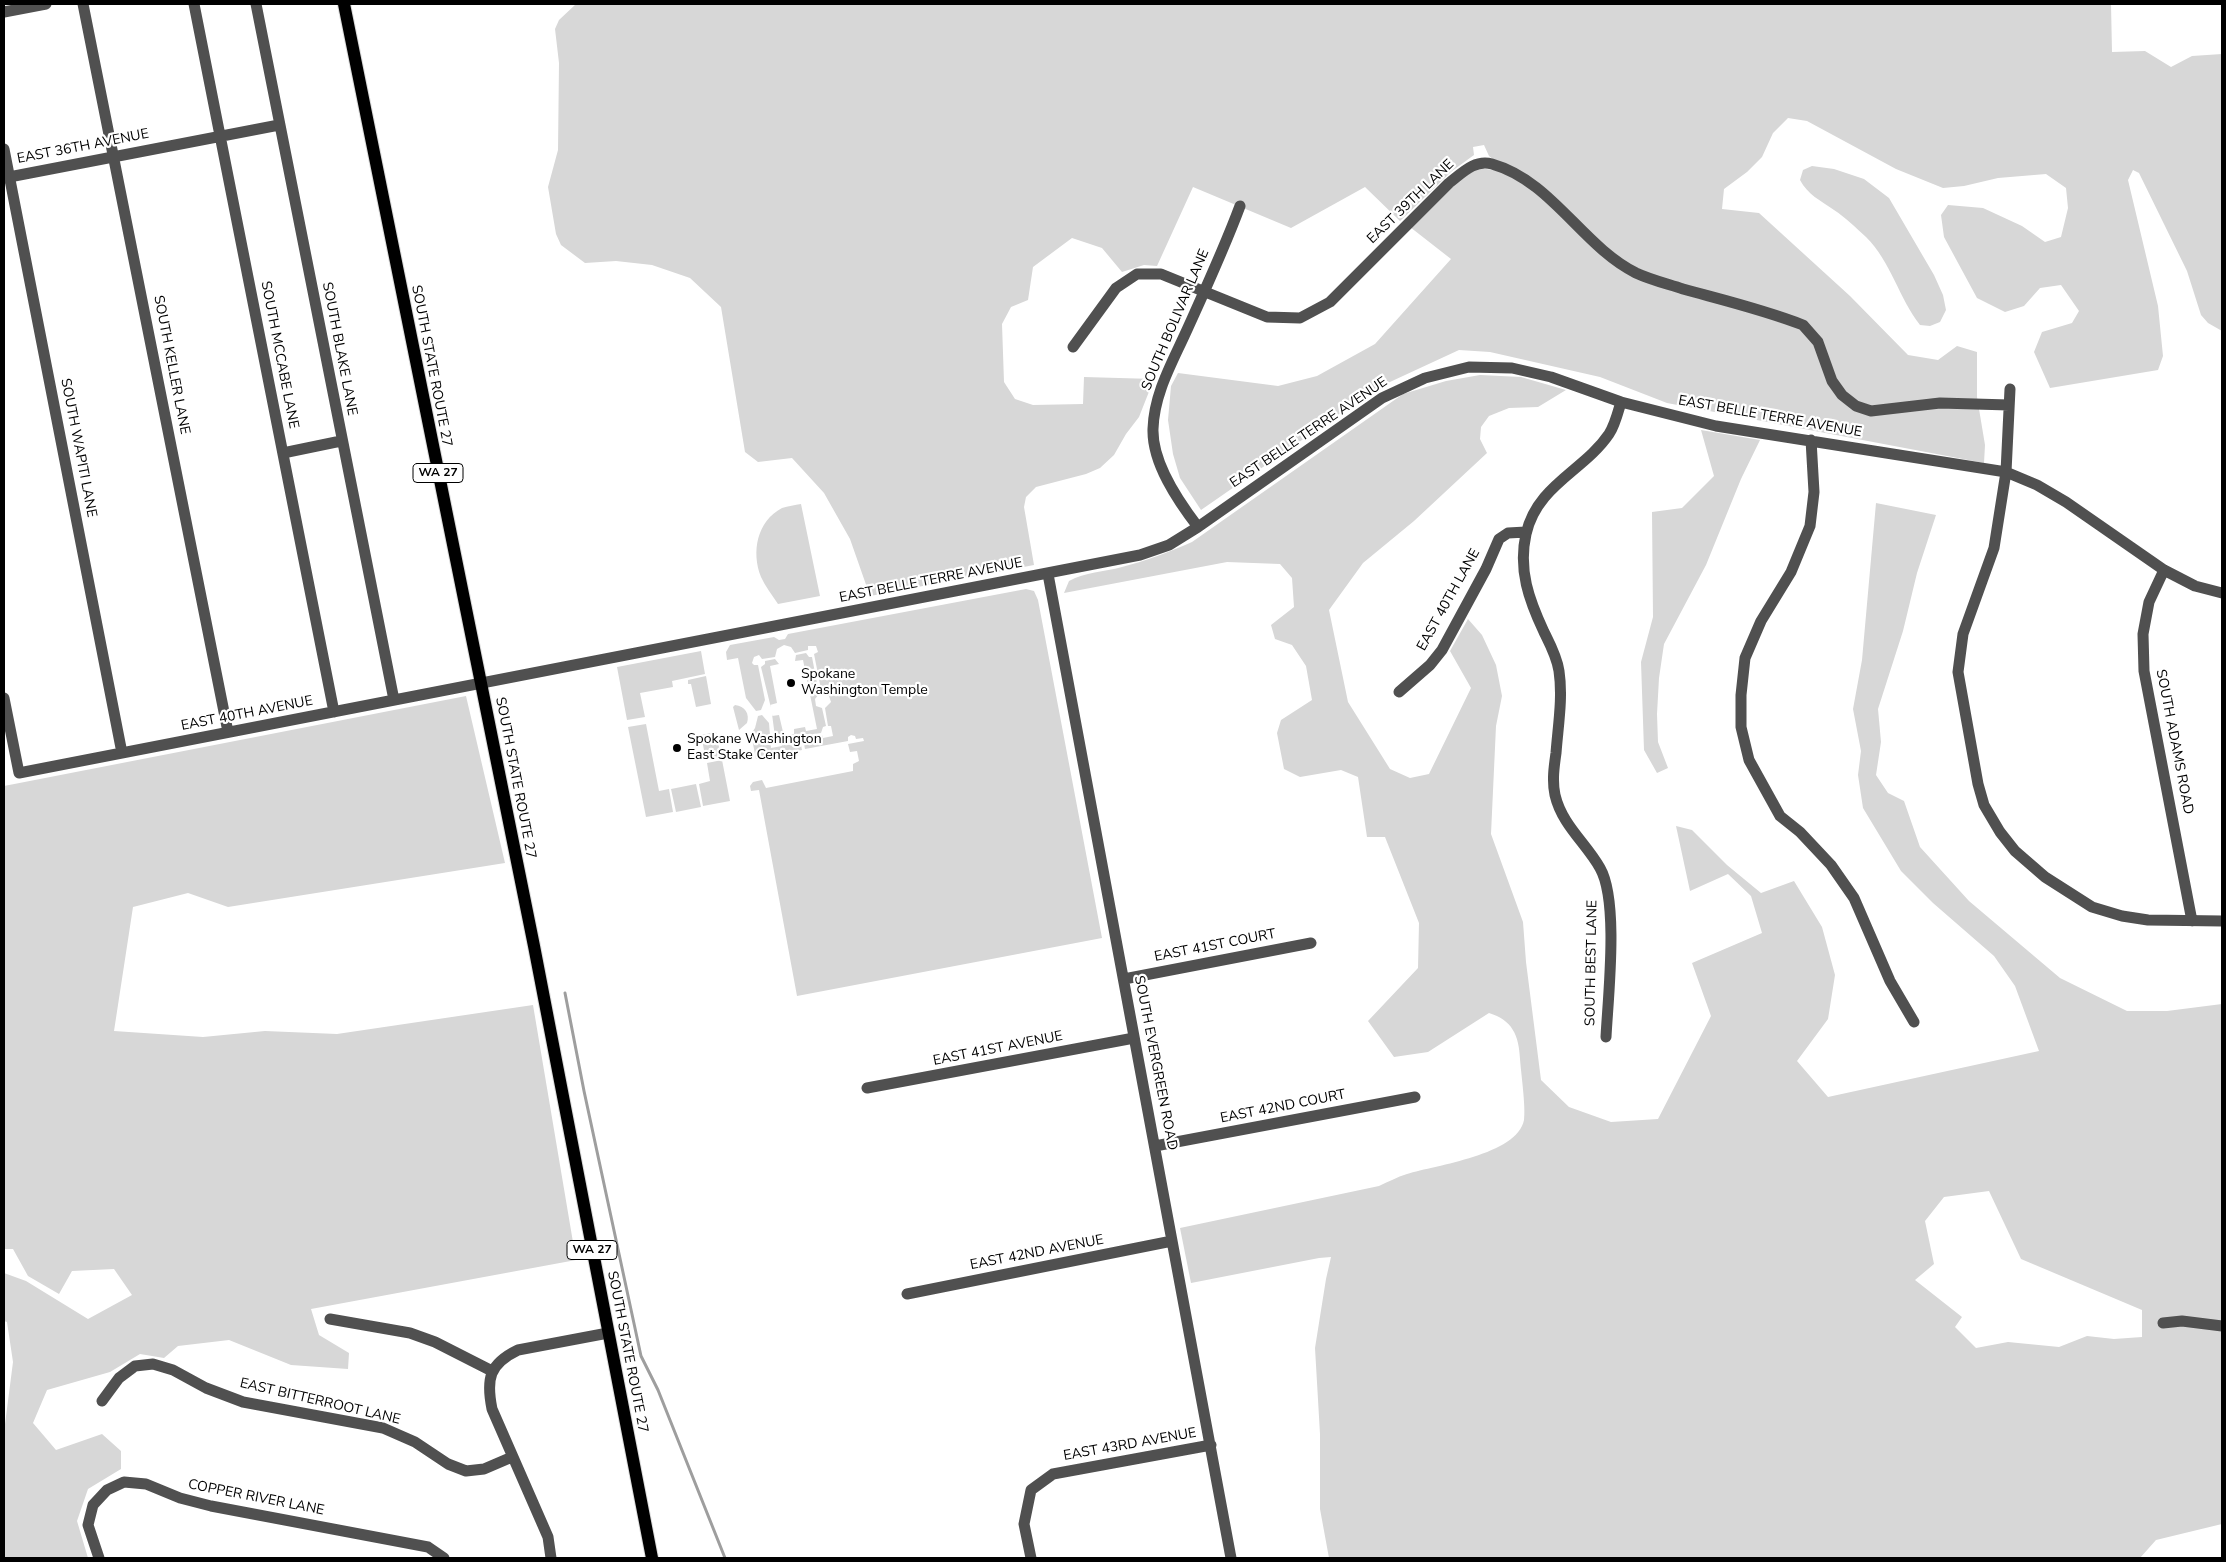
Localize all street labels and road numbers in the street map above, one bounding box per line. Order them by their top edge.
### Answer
street label: EAST 36TH AVENUE [16,126,150,168]
street label: EAST 39TH LANE [1364,156,1458,248]
street label: SOUTH BOLIVAR LANE [1139,247,1213,393]
street label: SOUTH MCCABE LANE [256,280,302,430]
street label: SOUTH BLAKE LANE [318,281,360,417]
street label: SOUTH STATE ROUTE 27 [407,284,455,448]
street label: SOUTH KELLER LANE [149,294,193,436]
street label: EAST BELLE TERRE AVENUE [1227,374,1391,492]
street label: SOUTH WAPITI LANE [56,377,100,519]
street label: EAST BELLE TERRE AVENUE [1677,393,1863,441]
road number: WA 27 [413,463,463,482]
street label: EAST 40TH LANE [1414,546,1484,654]
street label: EAST BELLE TERRE AVENUE [838,555,1024,607]
street label: SOUTH ADAMS ROAD [2152,668,2196,816]
street label: EAST 40TH AVENUE [180,693,314,735]
street label: SOUTH STATE ROUTE 27 [491,696,539,860]
street label: SOUTH BEST LANE [1583,900,1601,1026]
street label: EAST 41ST COURT [1153,926,1277,966]
street label: SOUTH EVERGREEN ROAD [1130,974,1180,1152]
street label: EAST 41ST AVENUE [932,1028,1064,1070]
street label: EAST 42ND COURT [1219,1087,1347,1127]
street label: EAST 42ND AVENUE [969,1232,1105,1274]
road number: WA 27 [567,1240,617,1260]
street label: SOUTH STATE ROUTE 27 [603,1270,651,1434]
street label: EAST BITTERROOT LANE [238,1375,402,1429]
street label: EAST 43RD AVENUE [1062,1425,1198,1465]
street label: COPPER RIVER LANE [186,1477,326,1519]

